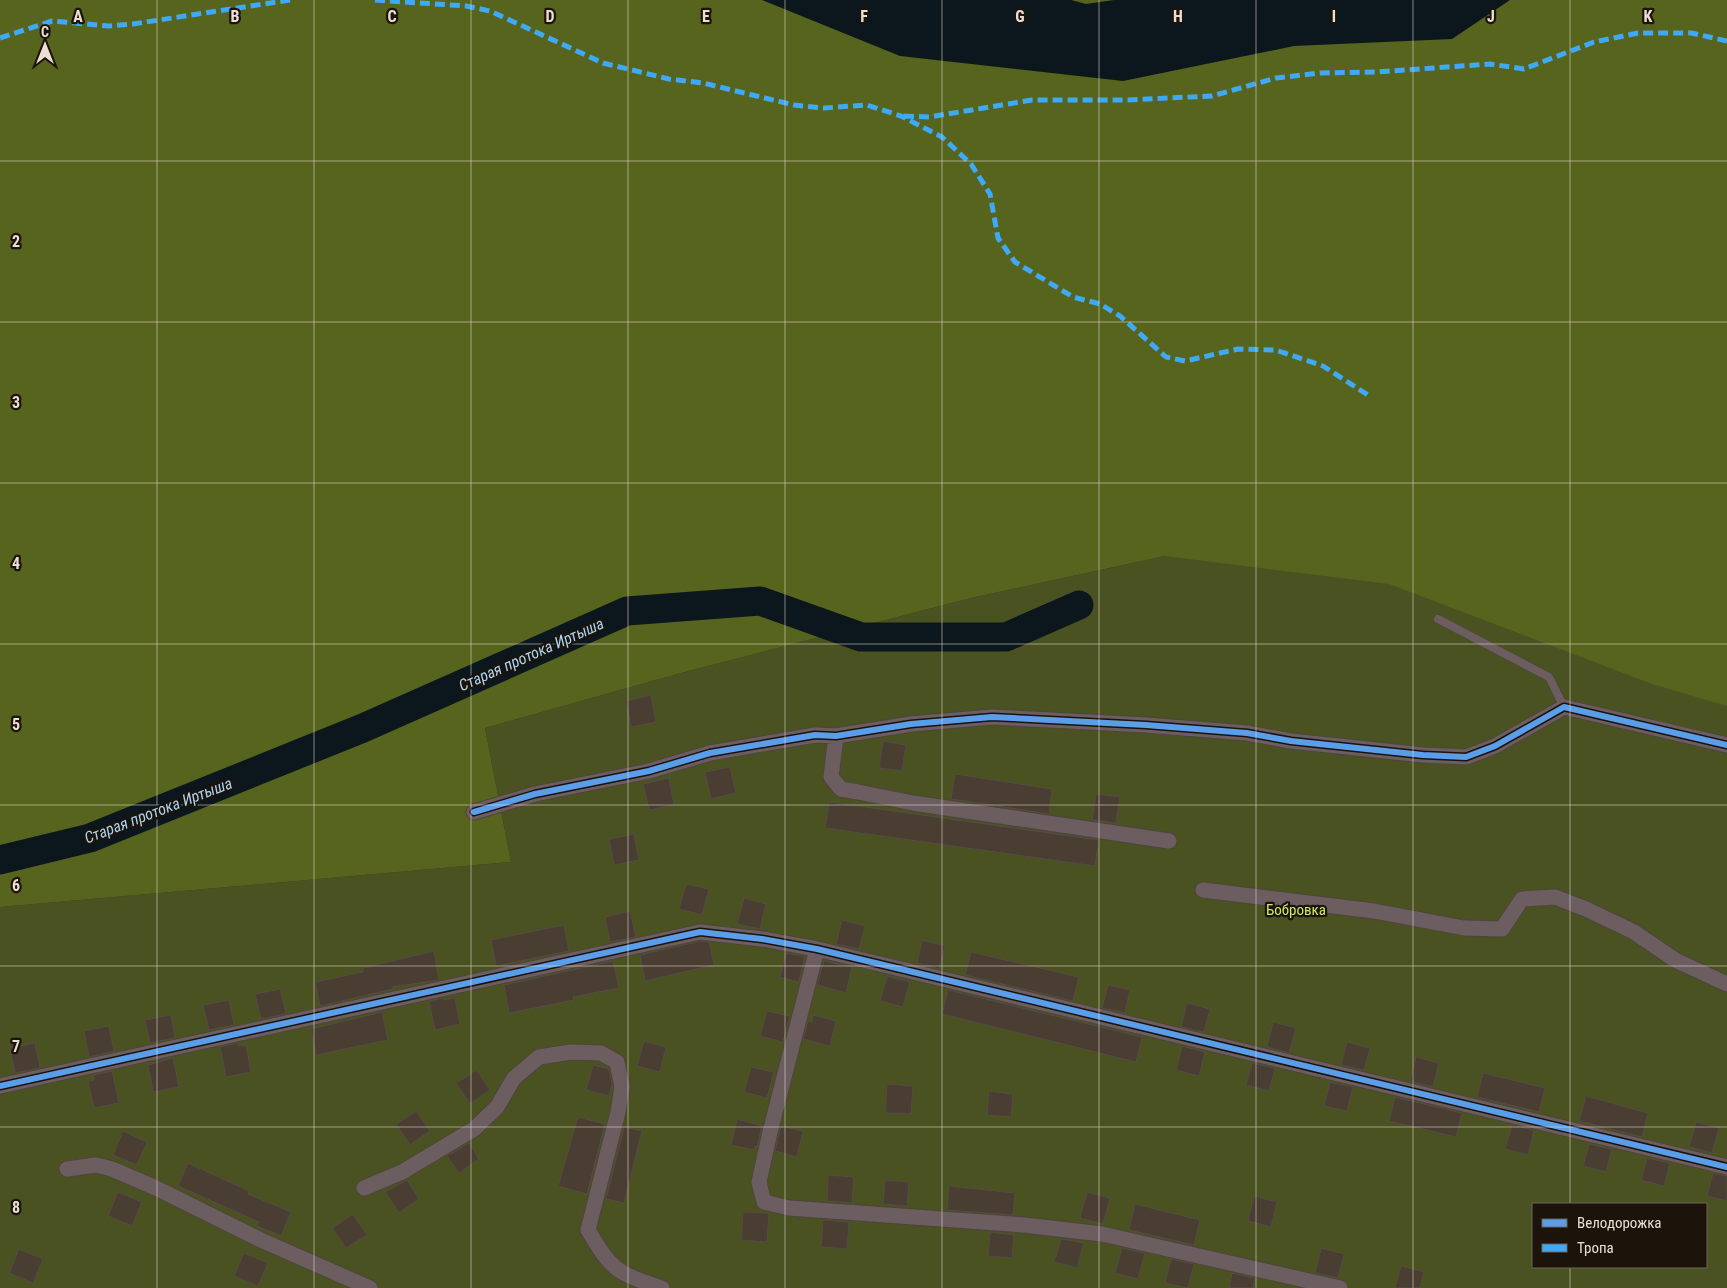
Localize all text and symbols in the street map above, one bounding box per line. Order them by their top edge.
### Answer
text: A [73,7,83,26]
text: B [231,7,240,26]
text: C [387,7,397,26]
text: D [545,7,555,26]
text: E [702,7,710,26]
text: F [860,7,868,26]
text: G [1015,7,1025,26]
text: H [1173,7,1183,26]
text: I [1332,7,1336,26]
text: J [1487,7,1495,26]
text: K [1644,7,1653,26]
north arrow [20,20,70,70]
text: С [41,24,49,40]
text: 2 [12,232,20,251]
text: 3 [12,393,20,412]
text: 4 [12,554,20,573]
water label: Старая протока Иртыша [456,614,607,695]
text: 5 [12,715,20,734]
water label: Старая протока Иртыша [82,773,235,847]
text: 6 [12,876,20,895]
park label: Бобровка [1266,901,1326,919]
text: 7 [12,1037,20,1056]
text: 8 [12,1198,20,1217]
legend [1532,1203,1707,1268]
text: Велодорожка [1577,1214,1662,1232]
text: Тропа [1577,1239,1614,1257]

